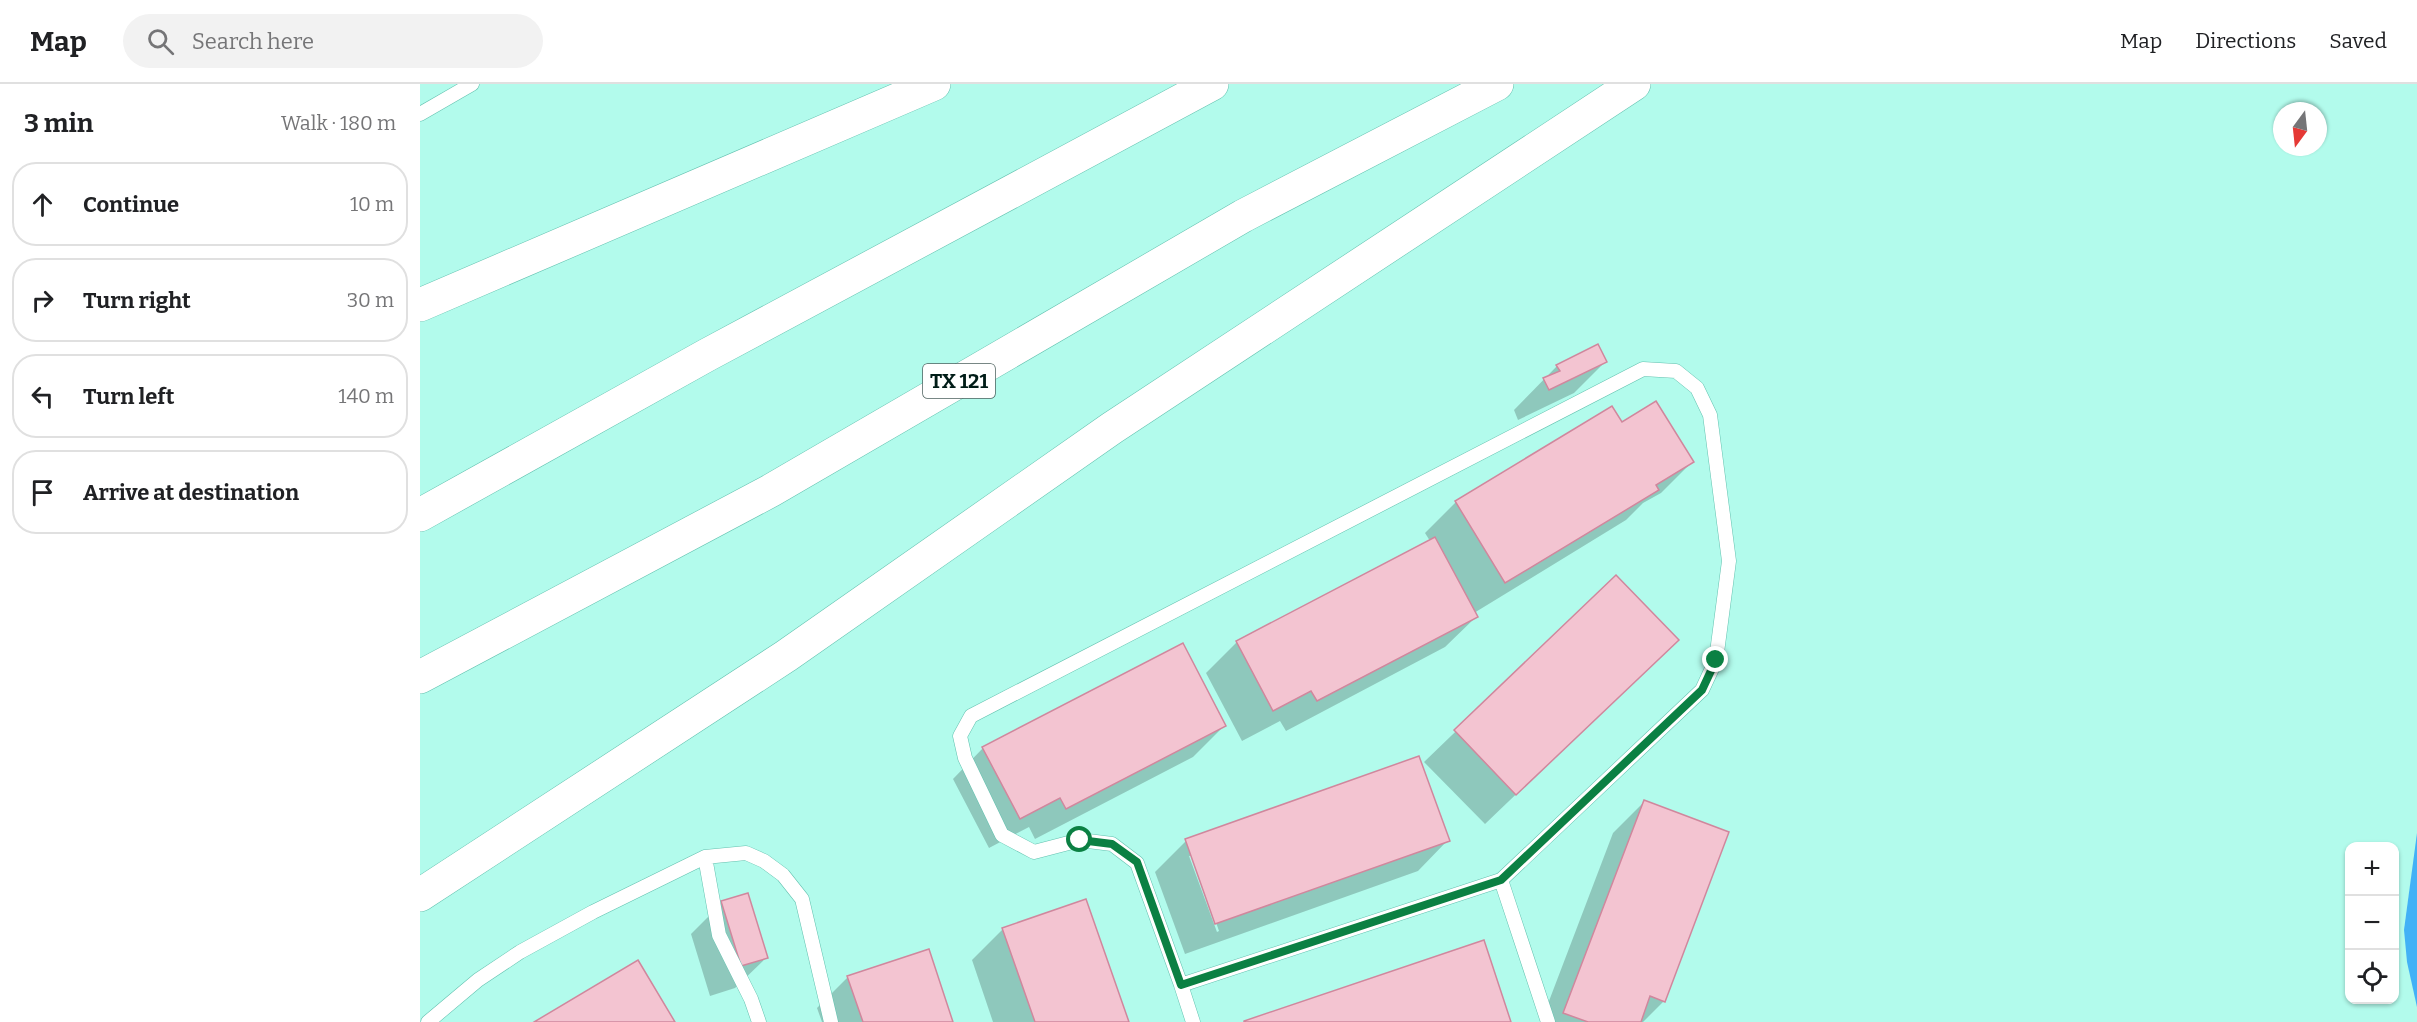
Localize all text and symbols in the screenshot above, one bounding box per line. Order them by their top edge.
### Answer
search box [123,14,543,68]
text: Map [30,25,87,58]
icon: search [144,25,177,58]
text: Search here [192,28,314,55]
text: Map [2120,28,2162,54]
text: Directions [2195,28,2296,54]
text: Saved [2329,28,2387,54]
north arrow [2273,102,2327,156]
text: 3 min [24,108,93,139]
text: Walk · 180 m [281,111,396,135]
icon: ahead [26,188,59,221]
text: Continue [83,191,179,218]
text: 10 m [350,192,394,216]
icon: right [26,284,59,317]
text: Turn right [83,287,191,314]
text: 30 m [347,288,394,312]
road number: TX 121 [923,364,995,398]
icon: left [26,380,59,413]
text: Turn left [83,383,175,410]
text: 140 m [338,384,394,408]
icon: arrive [26,476,59,509]
text: Arrive at destination [83,479,299,506]
route end [1702,646,1728,672]
route start [1066,826,1092,852]
map controls [2345,842,2399,1004]
button: + [2345,842,2399,896]
button: − [2345,896,2399,950]
button: locate [2345,950,2399,1004]

